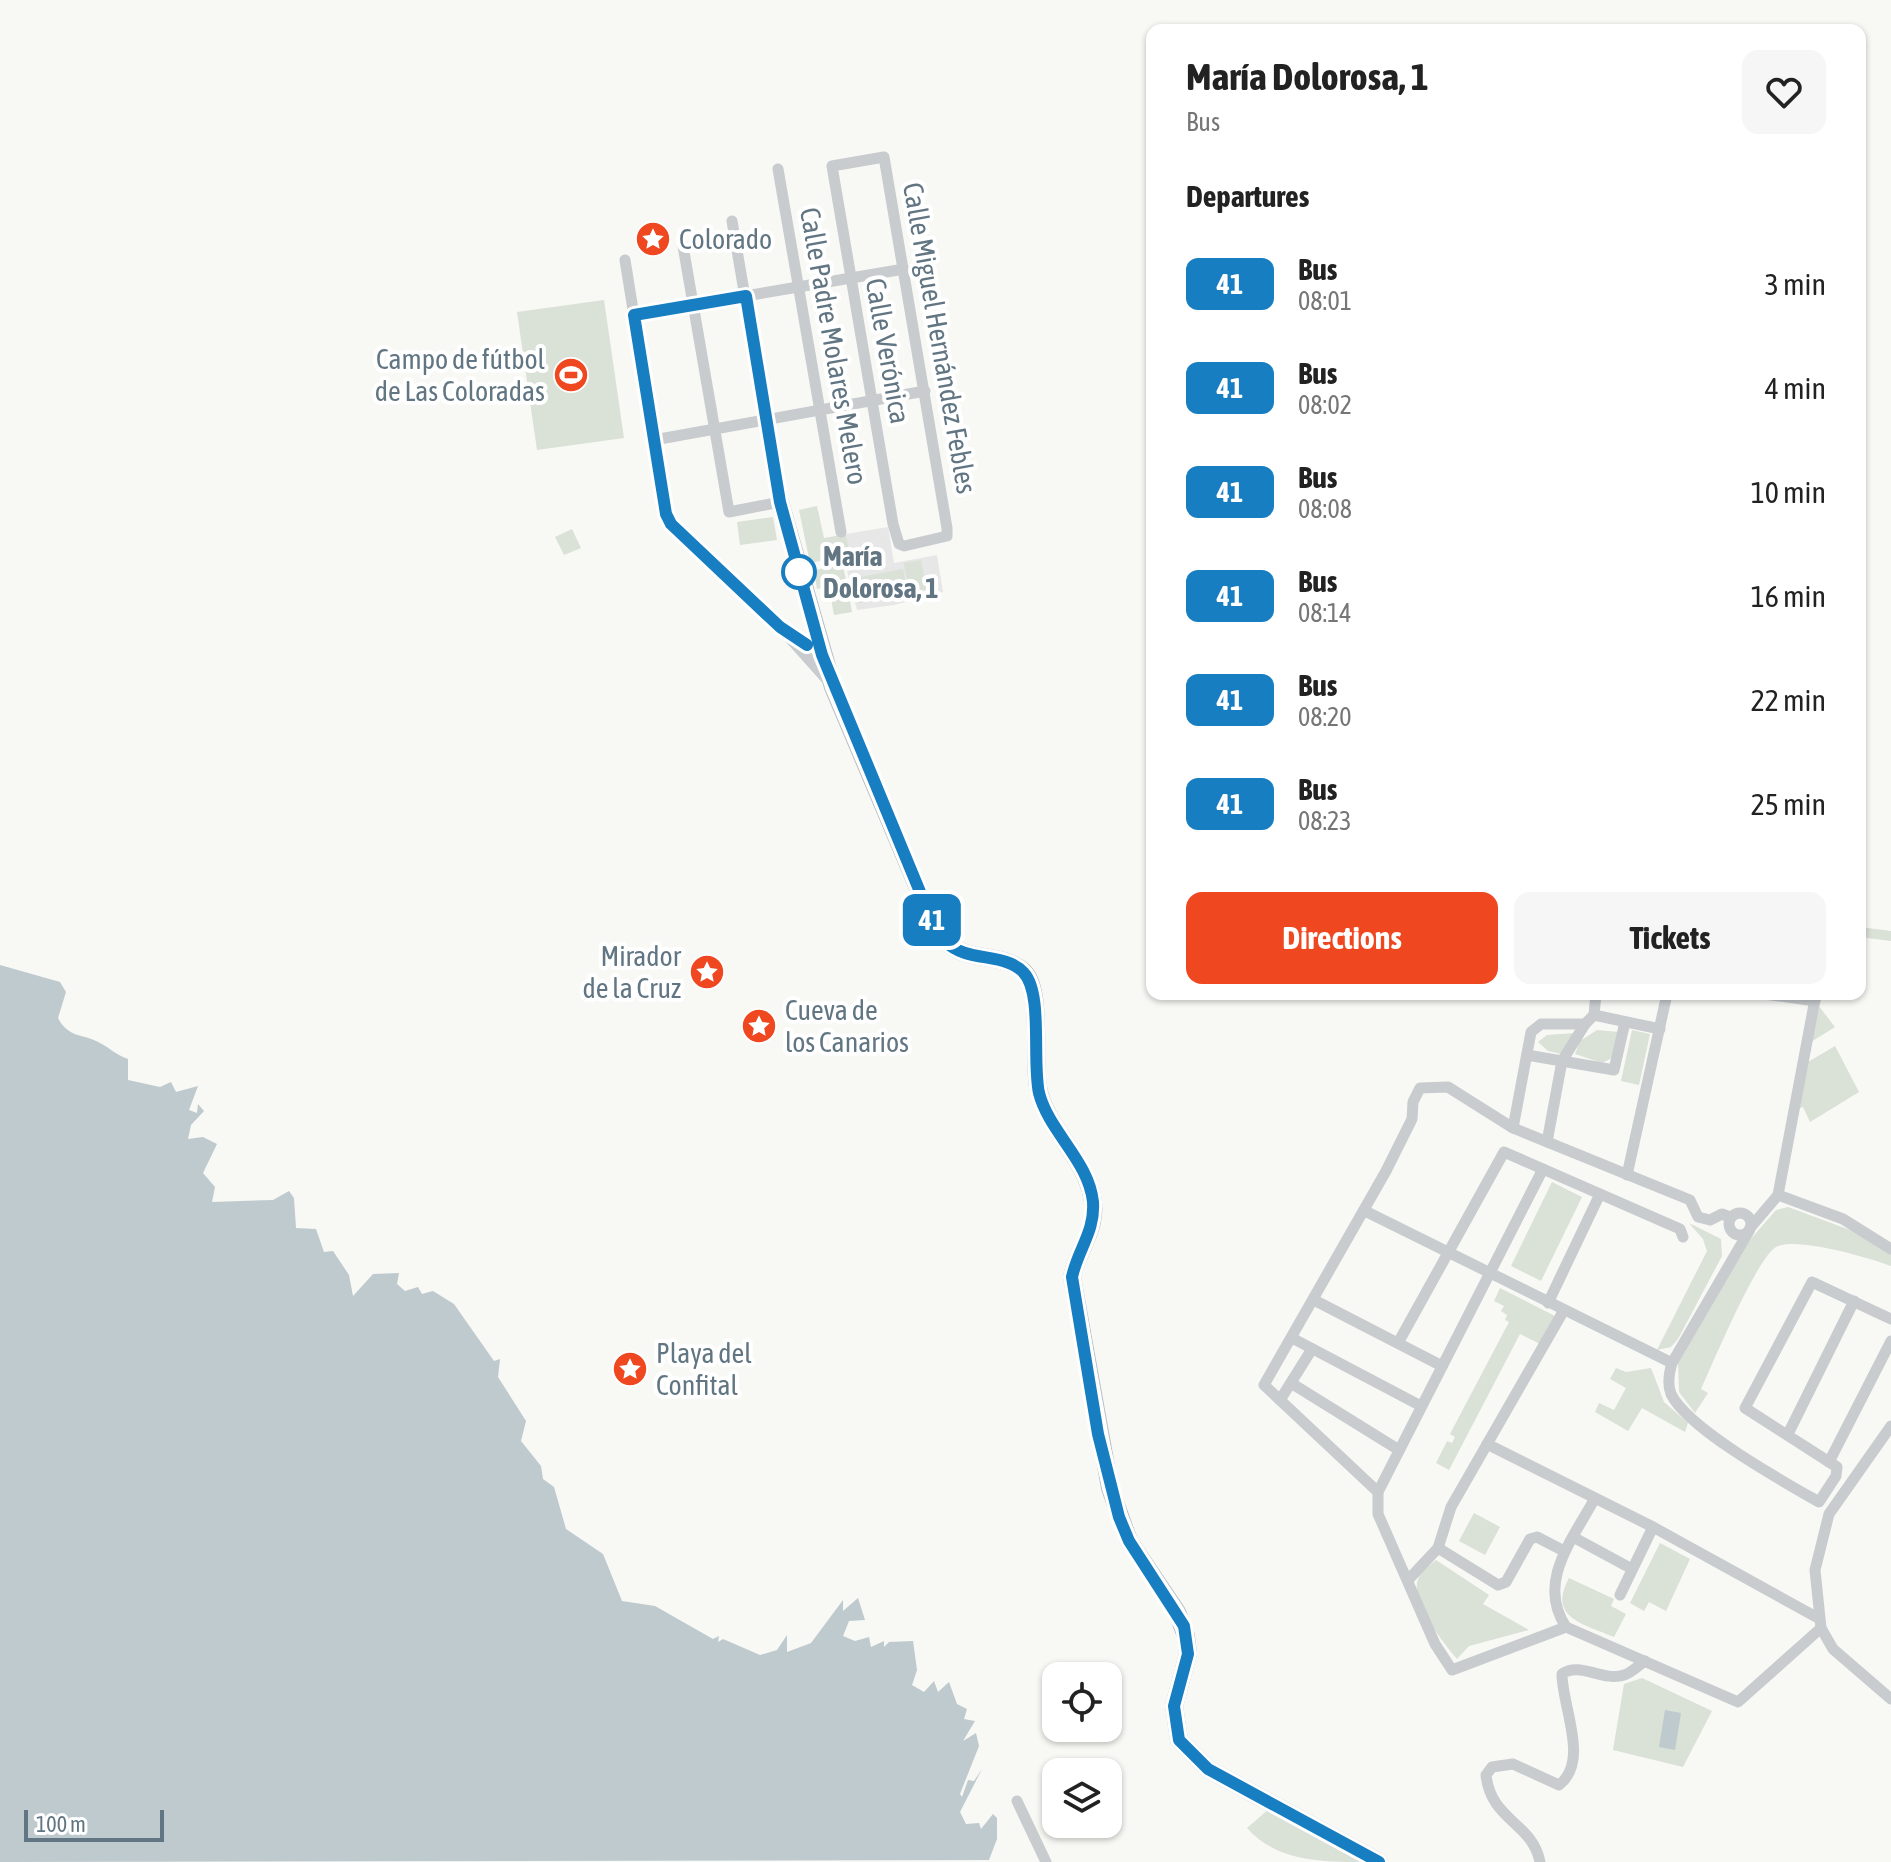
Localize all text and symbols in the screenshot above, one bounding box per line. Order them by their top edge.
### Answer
button: heart [1742,50,1826,134]
text: María Dolorosa, 1 [1186,55,1429,98]
text: Bus [1186,107,1220,137]
text: Departures [1186,179,1309,213]
street label: Calle Miguel Hernández Febles [897,180,983,496]
street label: Calle Padre Molares Melero [794,205,874,487]
place icon: Colorado [634,220,672,258]
place label: Colorado [679,223,772,255]
text: Bus [1298,252,1337,286]
text: 3 min [1765,267,1826,301]
text: 41 [1217,268,1243,300]
street label: Calle Verónica [859,276,917,426]
text: 08:01 [1298,286,1352,316]
place label: Campo de fútbol de Las Coloradas [375,343,546,407]
sports icon: Campo de fútbol de Las Coloradas [552,356,590,394]
text: Bus [1298,356,1337,390]
text: 4 min [1765,371,1826,405]
text: 41 [1217,372,1243,404]
text: 08:02 [1298,390,1352,420]
text: Bus [1298,460,1337,494]
text: 10 min [1751,475,1826,509]
text: 41 [1217,476,1243,508]
text: 08:08 [1298,494,1352,524]
place label: María Dolorosa, 1 [823,540,938,604]
marker: María Dolorosa, 1 [782,555,816,589]
text: Bus [1298,564,1337,598]
text: 16 min [1751,579,1826,613]
text: 41 [1217,580,1243,612]
text: 08:14 [1298,598,1352,628]
text: Bus [1298,668,1337,702]
text: 22 min [1751,683,1826,717]
text: 41 [1217,684,1243,716]
text: 08:20 [1298,702,1352,732]
text: Bus [1298,772,1337,806]
text: 25 min [1751,787,1826,821]
text: 41 [1217,788,1243,820]
text: 08:23 [1298,806,1352,836]
button: Directions [1186,892,1498,984]
button: Tickets [1514,892,1826,984]
line badge: 41 [896,894,968,946]
text: 41 [919,904,945,936]
place label: Mirador de la Cruz [582,940,682,1004]
place icon: Mirador de la Cruz [688,953,726,991]
place label: Cueva de los Canarios [785,994,909,1058]
place icon: Cueva de los Canarios [740,1007,778,1045]
place label: Playa del Confital [656,1337,752,1401]
place icon: Playa del Confital [611,1350,649,1388]
map controls [1042,1662,1122,1838]
button: locate [1042,1662,1122,1742]
button: layers [1042,1758,1122,1838]
scale bar [24,1806,164,1842]
text: 100 m [36,1811,86,1837]

